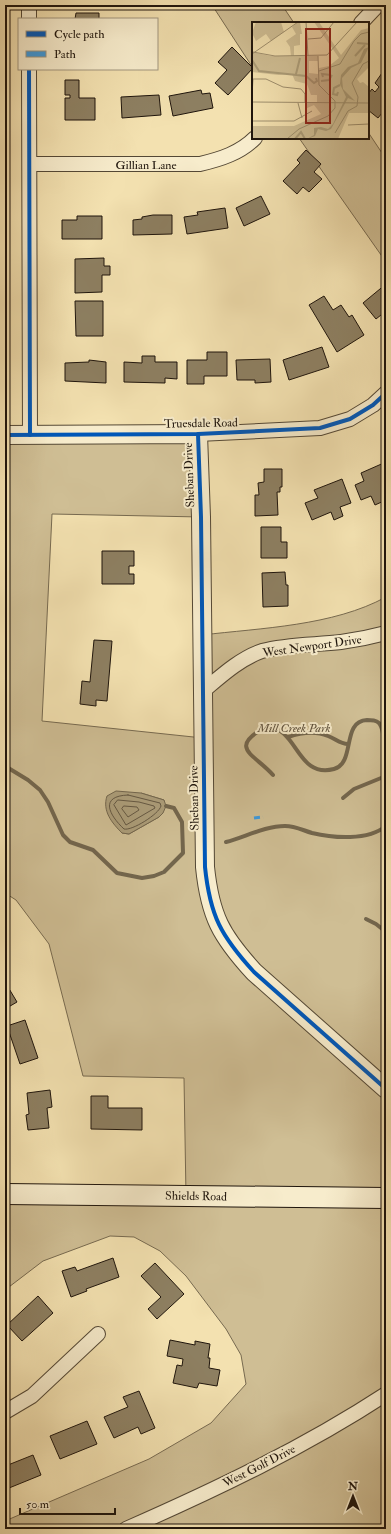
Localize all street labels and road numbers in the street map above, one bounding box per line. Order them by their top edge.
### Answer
street label: Gillian Lane [115,158,177,173]
street label: Truesdale Road [164,415,238,432]
street label: Sheban Drive [181,442,198,508]
street label: West Newport Drive [261,632,363,661]
street label: Sheban Drive [186,765,203,831]
street label: Shields Road [165,1188,227,1205]
street label: West Golf Drive [220,1442,298,1492]

